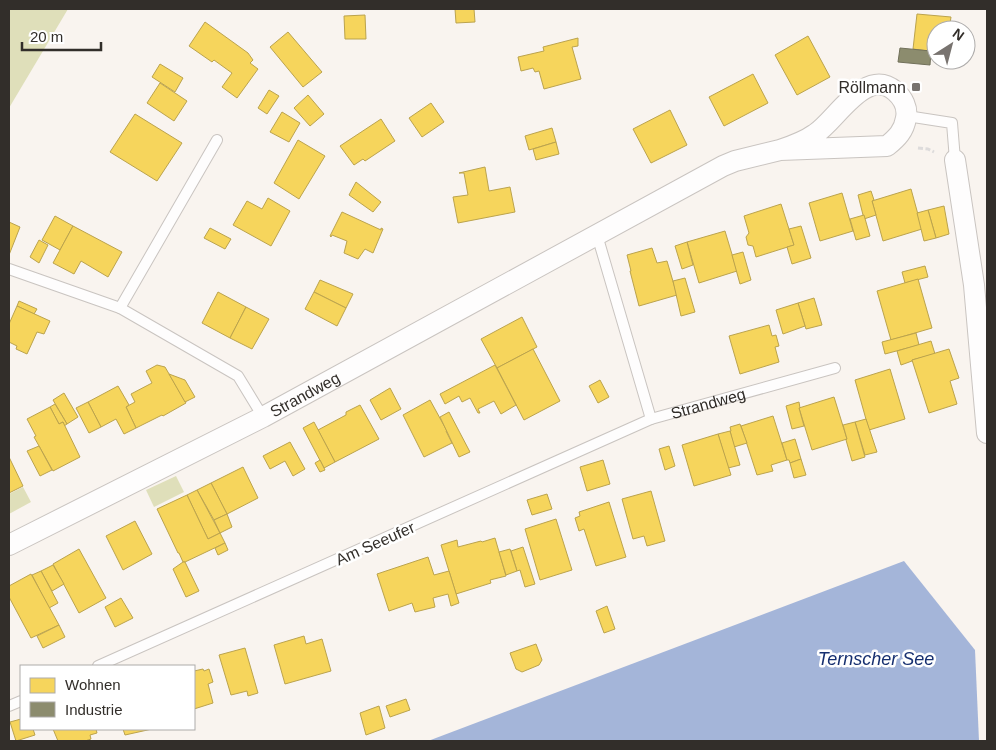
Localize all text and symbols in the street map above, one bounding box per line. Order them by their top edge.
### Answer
scale bar [22,20,101,52]
north arrow [926,20,976,70]
text: N [950,25,967,44]
text: 20 m [30,28,63,45]
place label: Röllmann [838,79,906,96]
marker: Röllmann [910,81,922,93]
street label: Strandweg [267,369,343,420]
street label: Strandweg [669,385,747,422]
street label: Am Seeufer [333,518,418,568]
water label: Ternscher See [818,649,934,669]
legend [20,665,195,730]
text: Wohnen [65,676,121,693]
text: Industrie [65,701,123,718]

